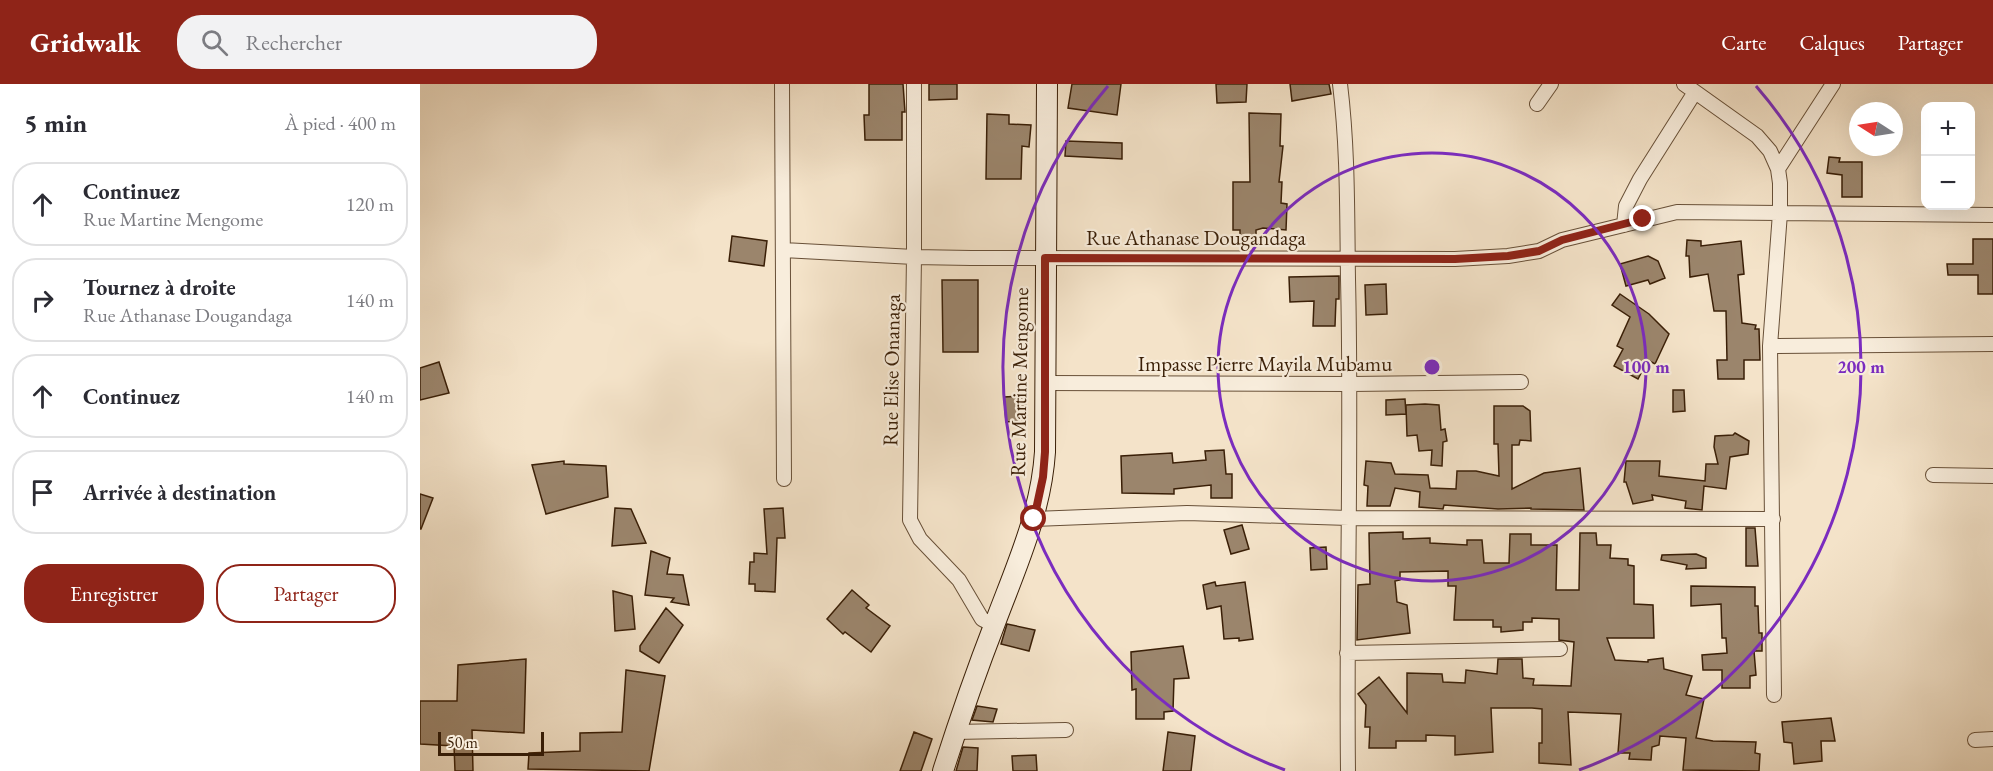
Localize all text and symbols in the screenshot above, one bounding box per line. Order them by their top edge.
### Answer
search box [177,15,597,69]
text: Gridwalk [30,24,141,60]
icon: search [198,26,231,59]
text: Rechercher [246,28,342,57]
text: Carte [1721,29,1766,56]
text: Calques [1799,29,1865,56]
text: Partager [1898,29,1963,56]
north arrow [1849,102,1903,156]
map controls [1921,102,1975,210]
button: + [1921,102,1975,156]
text: 5 min [24,106,87,140]
text: À pied · 400 m [285,110,396,136]
button: − [1921,156,1975,210]
text: Continuez [83,177,180,206]
icon: ahead [26,188,59,221]
text: 120 m [346,191,394,217]
route end [1629,205,1655,231]
text: Rue Martine Mengome [83,206,263,232]
street label: Rue Athanase Dougandaga [1086,224,1307,251]
text: Tournez à droite [83,273,236,302]
icon: right [26,284,59,317]
text: 140 m [346,287,394,313]
street label: Rue Martine Mengome [1004,287,1034,477]
street label: Rue Elise Onanaga [876,293,906,446]
text: Rue Athanase Dougandaga [83,302,292,328]
street label: Impasse Pierre Mayila Mubamu [1138,350,1392,377]
text: 100 m [1622,355,1670,378]
text: 200 m [1837,355,1885,378]
centre of rings [1422,357,1442,377]
icon: ahead [26,380,59,413]
text: Continuez [83,382,180,411]
text: 140 m [346,383,394,409]
icon: arrive [26,476,59,509]
text: Arrivée à destination [83,478,276,507]
route start [1020,505,1046,531]
button: Enregistrer [24,564,204,623]
button: Partager [216,564,396,623]
scale bar [438,729,544,756]
text: 50 m [447,732,478,753]

